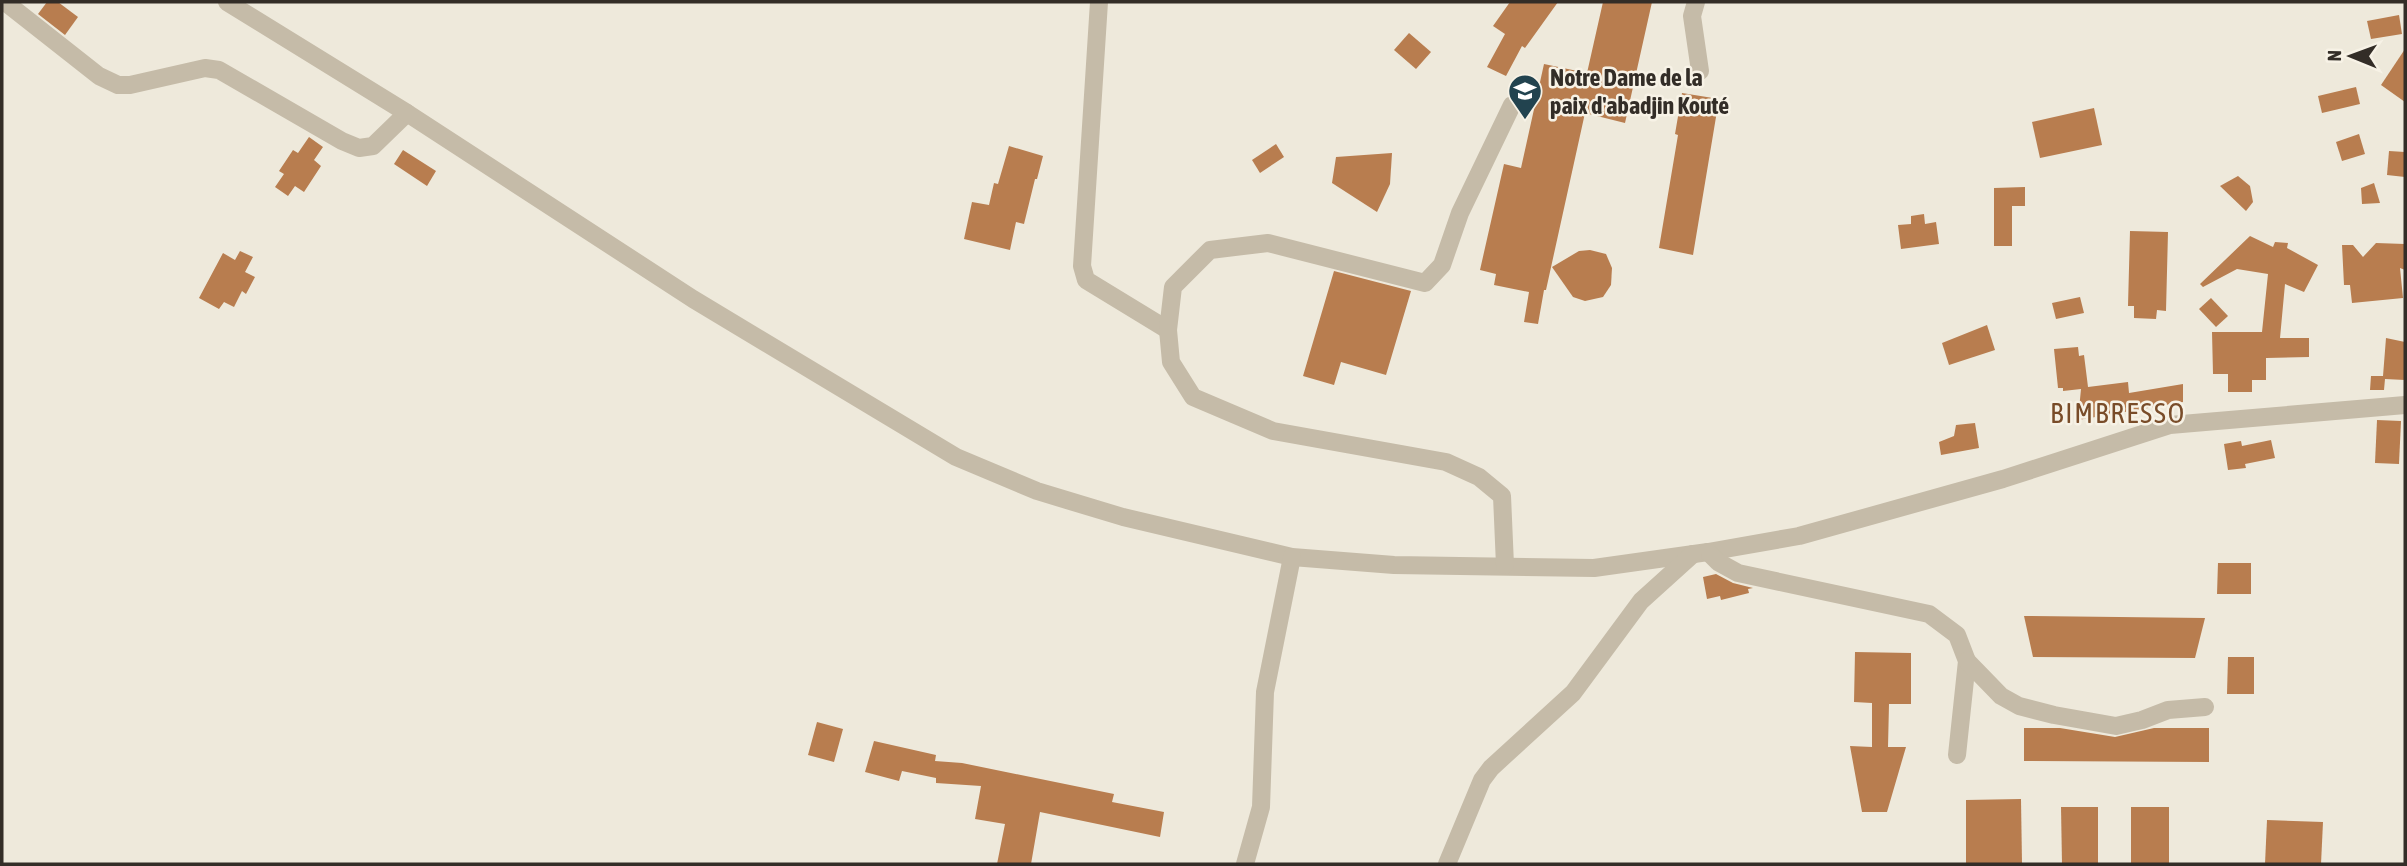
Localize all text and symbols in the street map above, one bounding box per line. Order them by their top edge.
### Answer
north arrow [2316,21,2386,91]
text: N [2323,50,2345,62]
place label: Notre Dame de la paix d'abadjin Kouté [1550,64,1729,119]
school or university icon: Notre Dame de la paix d'abadjin Kouté [1506,72,1544,121]
district label: BIMBRESSO [2050,397,2186,429]

